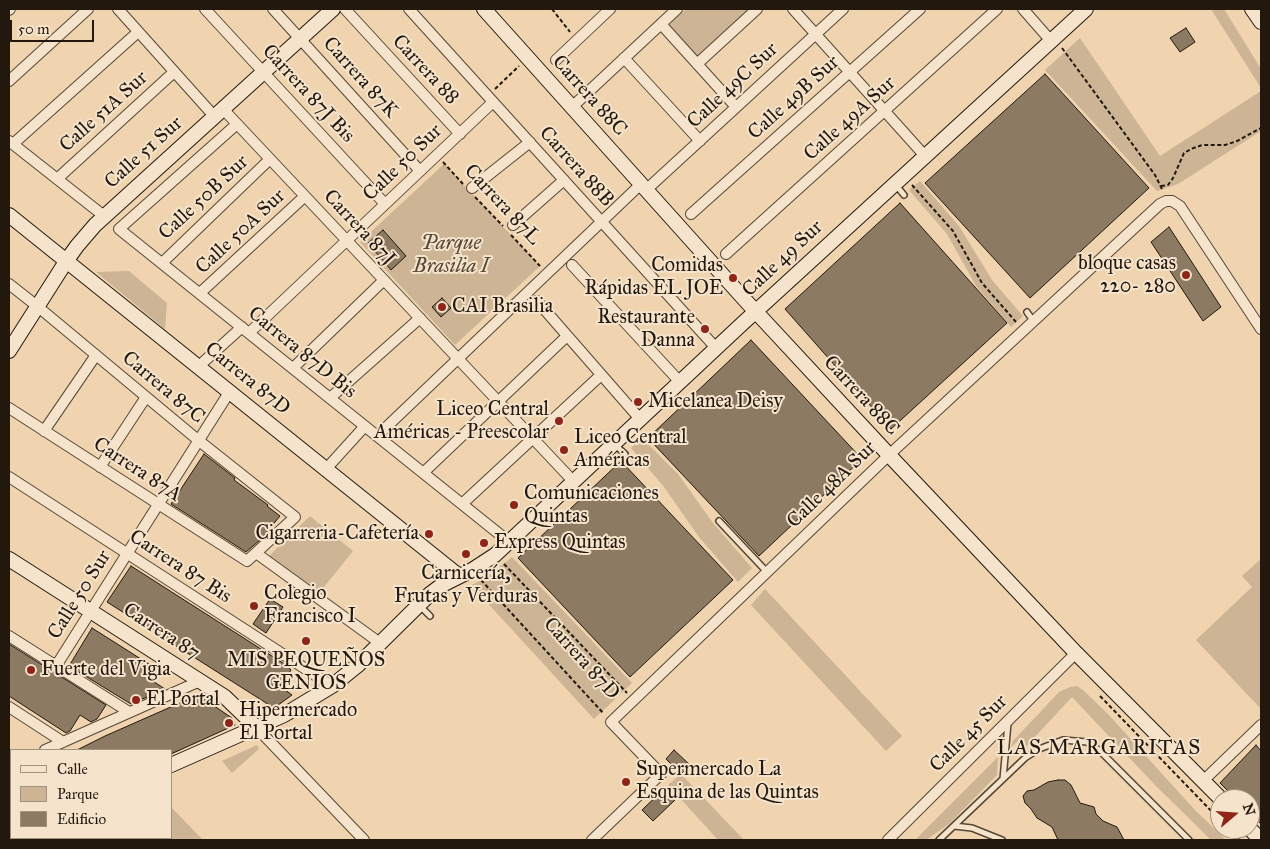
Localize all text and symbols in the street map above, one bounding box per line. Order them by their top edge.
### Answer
scale bar [12,10,96,42]
text: 50 m [18,20,50,38]
street label: Carrera 88 [387,30,463,110]
street label: Carrera 87K [317,32,403,124]
street label: Calle 49C Sur [683,38,783,134]
street label: Carrera 87J Bis [257,40,359,148]
street label: Carrera 88C [546,51,632,141]
street label: Calle 49B Sur [743,51,845,145]
street label: Calle 51A Sur [55,66,153,158]
street label: Calle 49A Sur [799,72,901,166]
street label: Calle 51 Sur [100,112,188,194]
street label: Calle 50 Sur [359,120,447,206]
street label: Carrera 88B [534,122,618,212]
street label: Calle 50B Sur [154,150,254,246]
street label: Carrera 87L [459,160,545,250]
street label: Calle 50A Sur [191,184,291,280]
street label: Carrera 87J [318,185,400,271]
street label: Calle 49 Sur [738,216,828,302]
park label: Parque Brasilia I [413,232,489,279]
place label: bloque casas 220- 280 [1078,252,1176,299]
place label: Comidas Rápidas EL JOE [584,254,723,301]
marker: bloque casas 220- 280 [1180,269,1192,281]
marker: Comidas Rápidas EL JOE [727,272,739,284]
place label: CAI Brasilia [452,295,553,319]
marker: CAI Brasilia [436,301,448,313]
street label: Carrera 87D Bis [243,302,361,404]
place label: Restaurante Danna [597,306,695,353]
marker: Restaurante Danna [699,323,711,335]
street label: Carrera 87D [200,337,294,421]
street label: Carrera 87C [117,347,209,429]
street label: Carrera 88C [818,351,904,441]
place label: Micelanea Deisy [648,390,783,414]
marker: Micelanea Deisy [632,396,644,408]
place label: Liceo Central Américas - Preescolar [374,398,549,445]
marker: Liceo Central Américas - Preescolar [553,415,565,427]
place label: Liceo Central Américas [574,426,687,473]
street label: Carrera 87A [88,433,186,507]
street label: Calle 48A Sur [782,437,882,533]
marker: Liceo Central Américas [558,444,570,456]
place label: Comunicaciones Quintas [524,482,659,529]
marker: Comunicaciones Quintas [508,499,520,511]
place label: Cigarreria-Cafetería [255,522,419,546]
street label: Carrera 87 Bis [124,525,236,609]
marker: Cigarreria-Cafetería [423,528,435,540]
place label: Express Quintas [494,531,626,555]
marker: Express Quintas [478,537,490,549]
street label: Calle 50 Sur [43,546,117,644]
marker: Carnicería, Frutas y Verduras [460,548,472,560]
place label: Carnicería, Frutas y Verduras [394,562,538,609]
place label: Colegio Francisco I [264,582,356,629]
street label: Carrera 87 [118,598,204,666]
marker: Colegio Francisco I [248,600,260,612]
street label: Carrera 87D [538,613,624,705]
marker: MIS PEQUEÑOS GENIOS [300,635,312,647]
place label: MIS PEQUEÑOS GENIOS [227,649,385,696]
place label: Fuerte del Vigia [41,658,171,682]
marker: Fuerte del Vigia [25,664,37,676]
place label: El Portal [146,688,220,712]
street label: Calle 45 Sur [925,690,1013,778]
marker: El Portal [130,694,142,706]
place label: Hipermercado El Portal [239,699,357,746]
marker: Hipermercado El Portal [223,717,235,729]
district label: LAS MARGARITAS [995,736,1203,762]
legend [10,749,172,839]
place label: Supermercado La Esquina de las Quintas [636,758,819,805]
text: Calle [57,760,88,778]
marker: Supermercado La Esquina de las Quintas [620,776,632,788]
text: Parque [57,785,99,803]
north arrow [1210,789,1260,839]
text: N [1239,801,1259,818]
text: Edificio [57,810,106,828]

